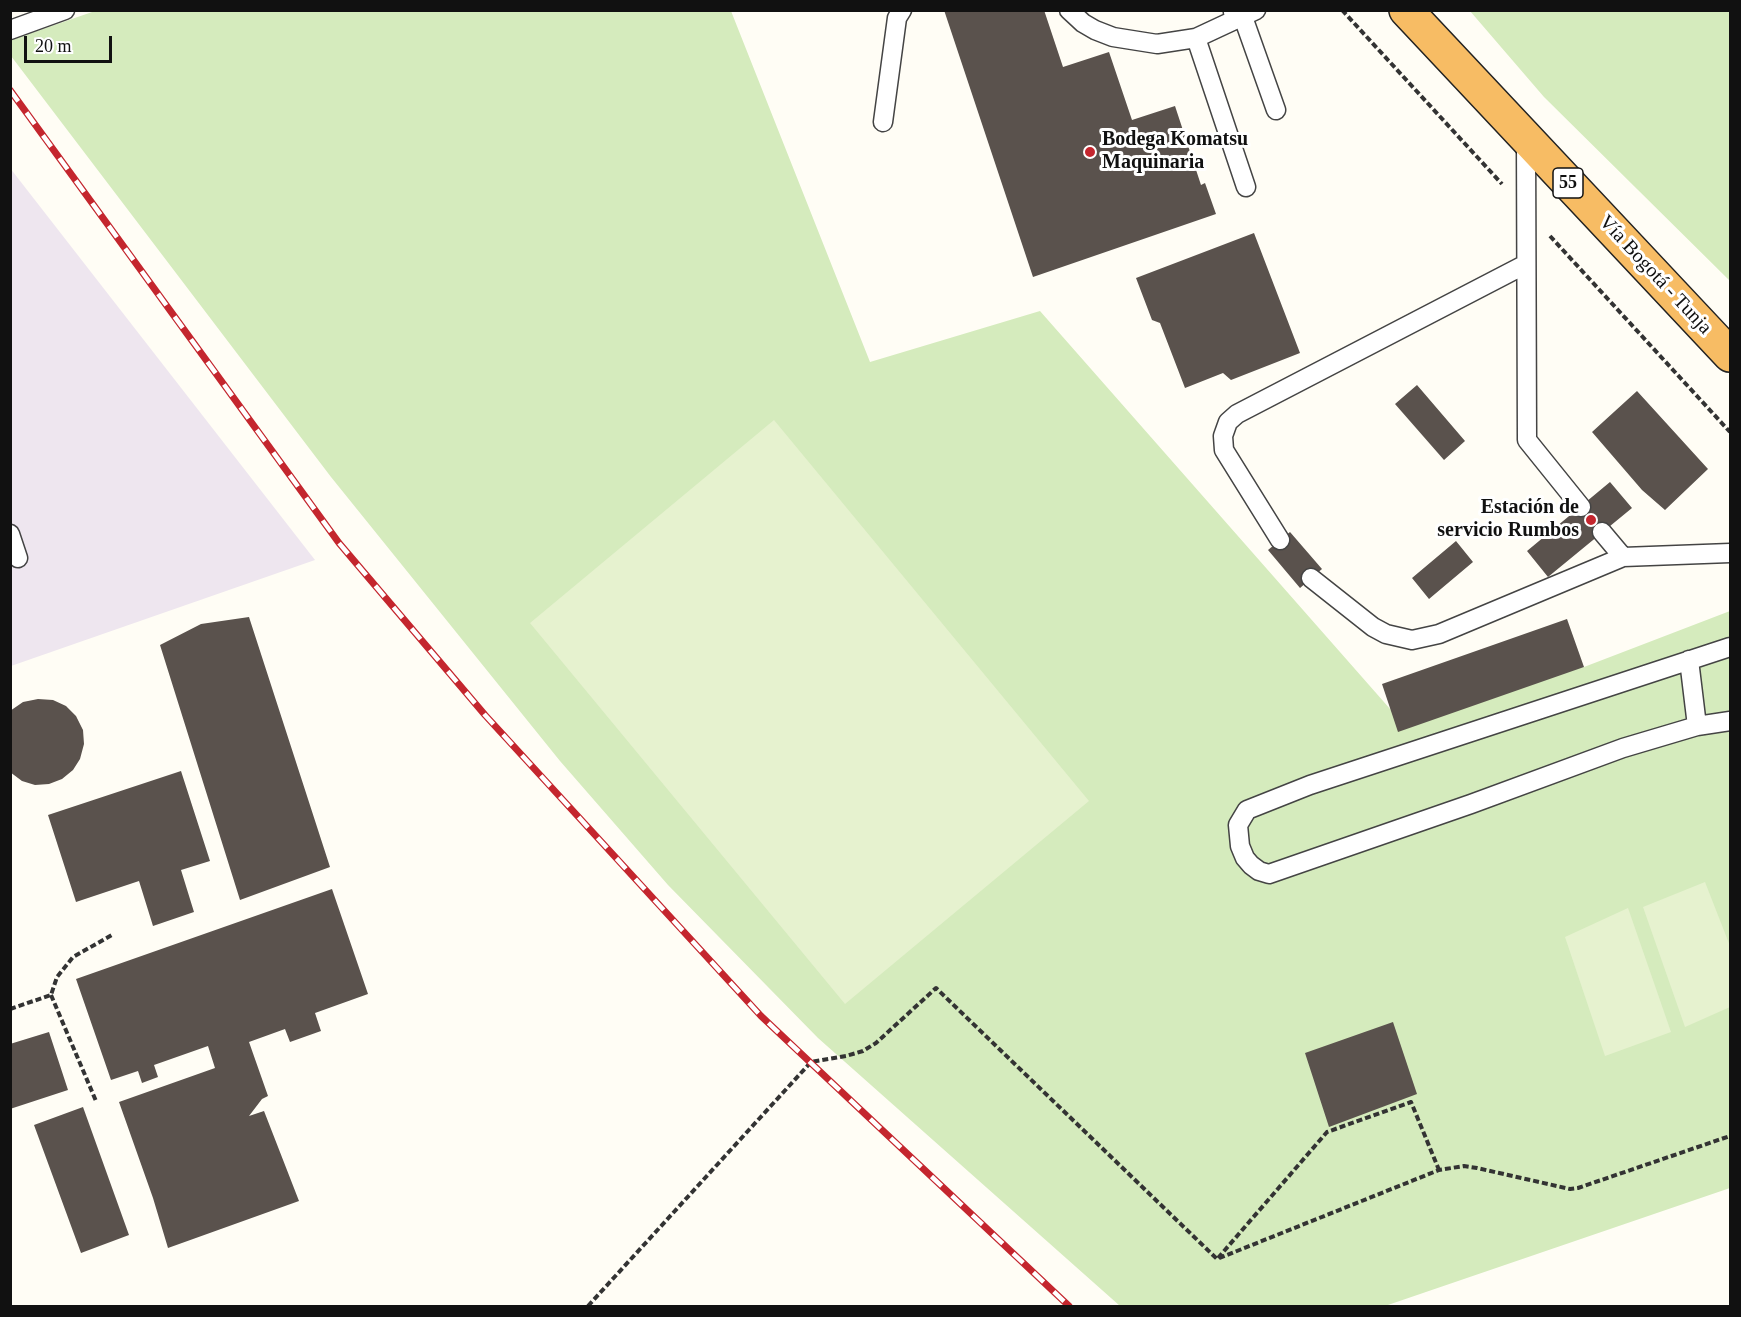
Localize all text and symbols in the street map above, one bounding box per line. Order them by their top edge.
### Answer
scale bar [27,24,116,62]
text: 20 m [35,36,72,56]
place label: Bodega Komatsu Maquinaria [1102,128,1248,175]
marker: Bodega Komatsu Maquinaria [1083,145,1097,159]
road number: 55 [1553,168,1583,198]
street label: Vía Bogotá - Tunja [1594,210,1716,340]
place label: Estación de servicio Rumbos [1437,496,1579,543]
marker: Estación de servicio Rumbos [1584,513,1598,527]

